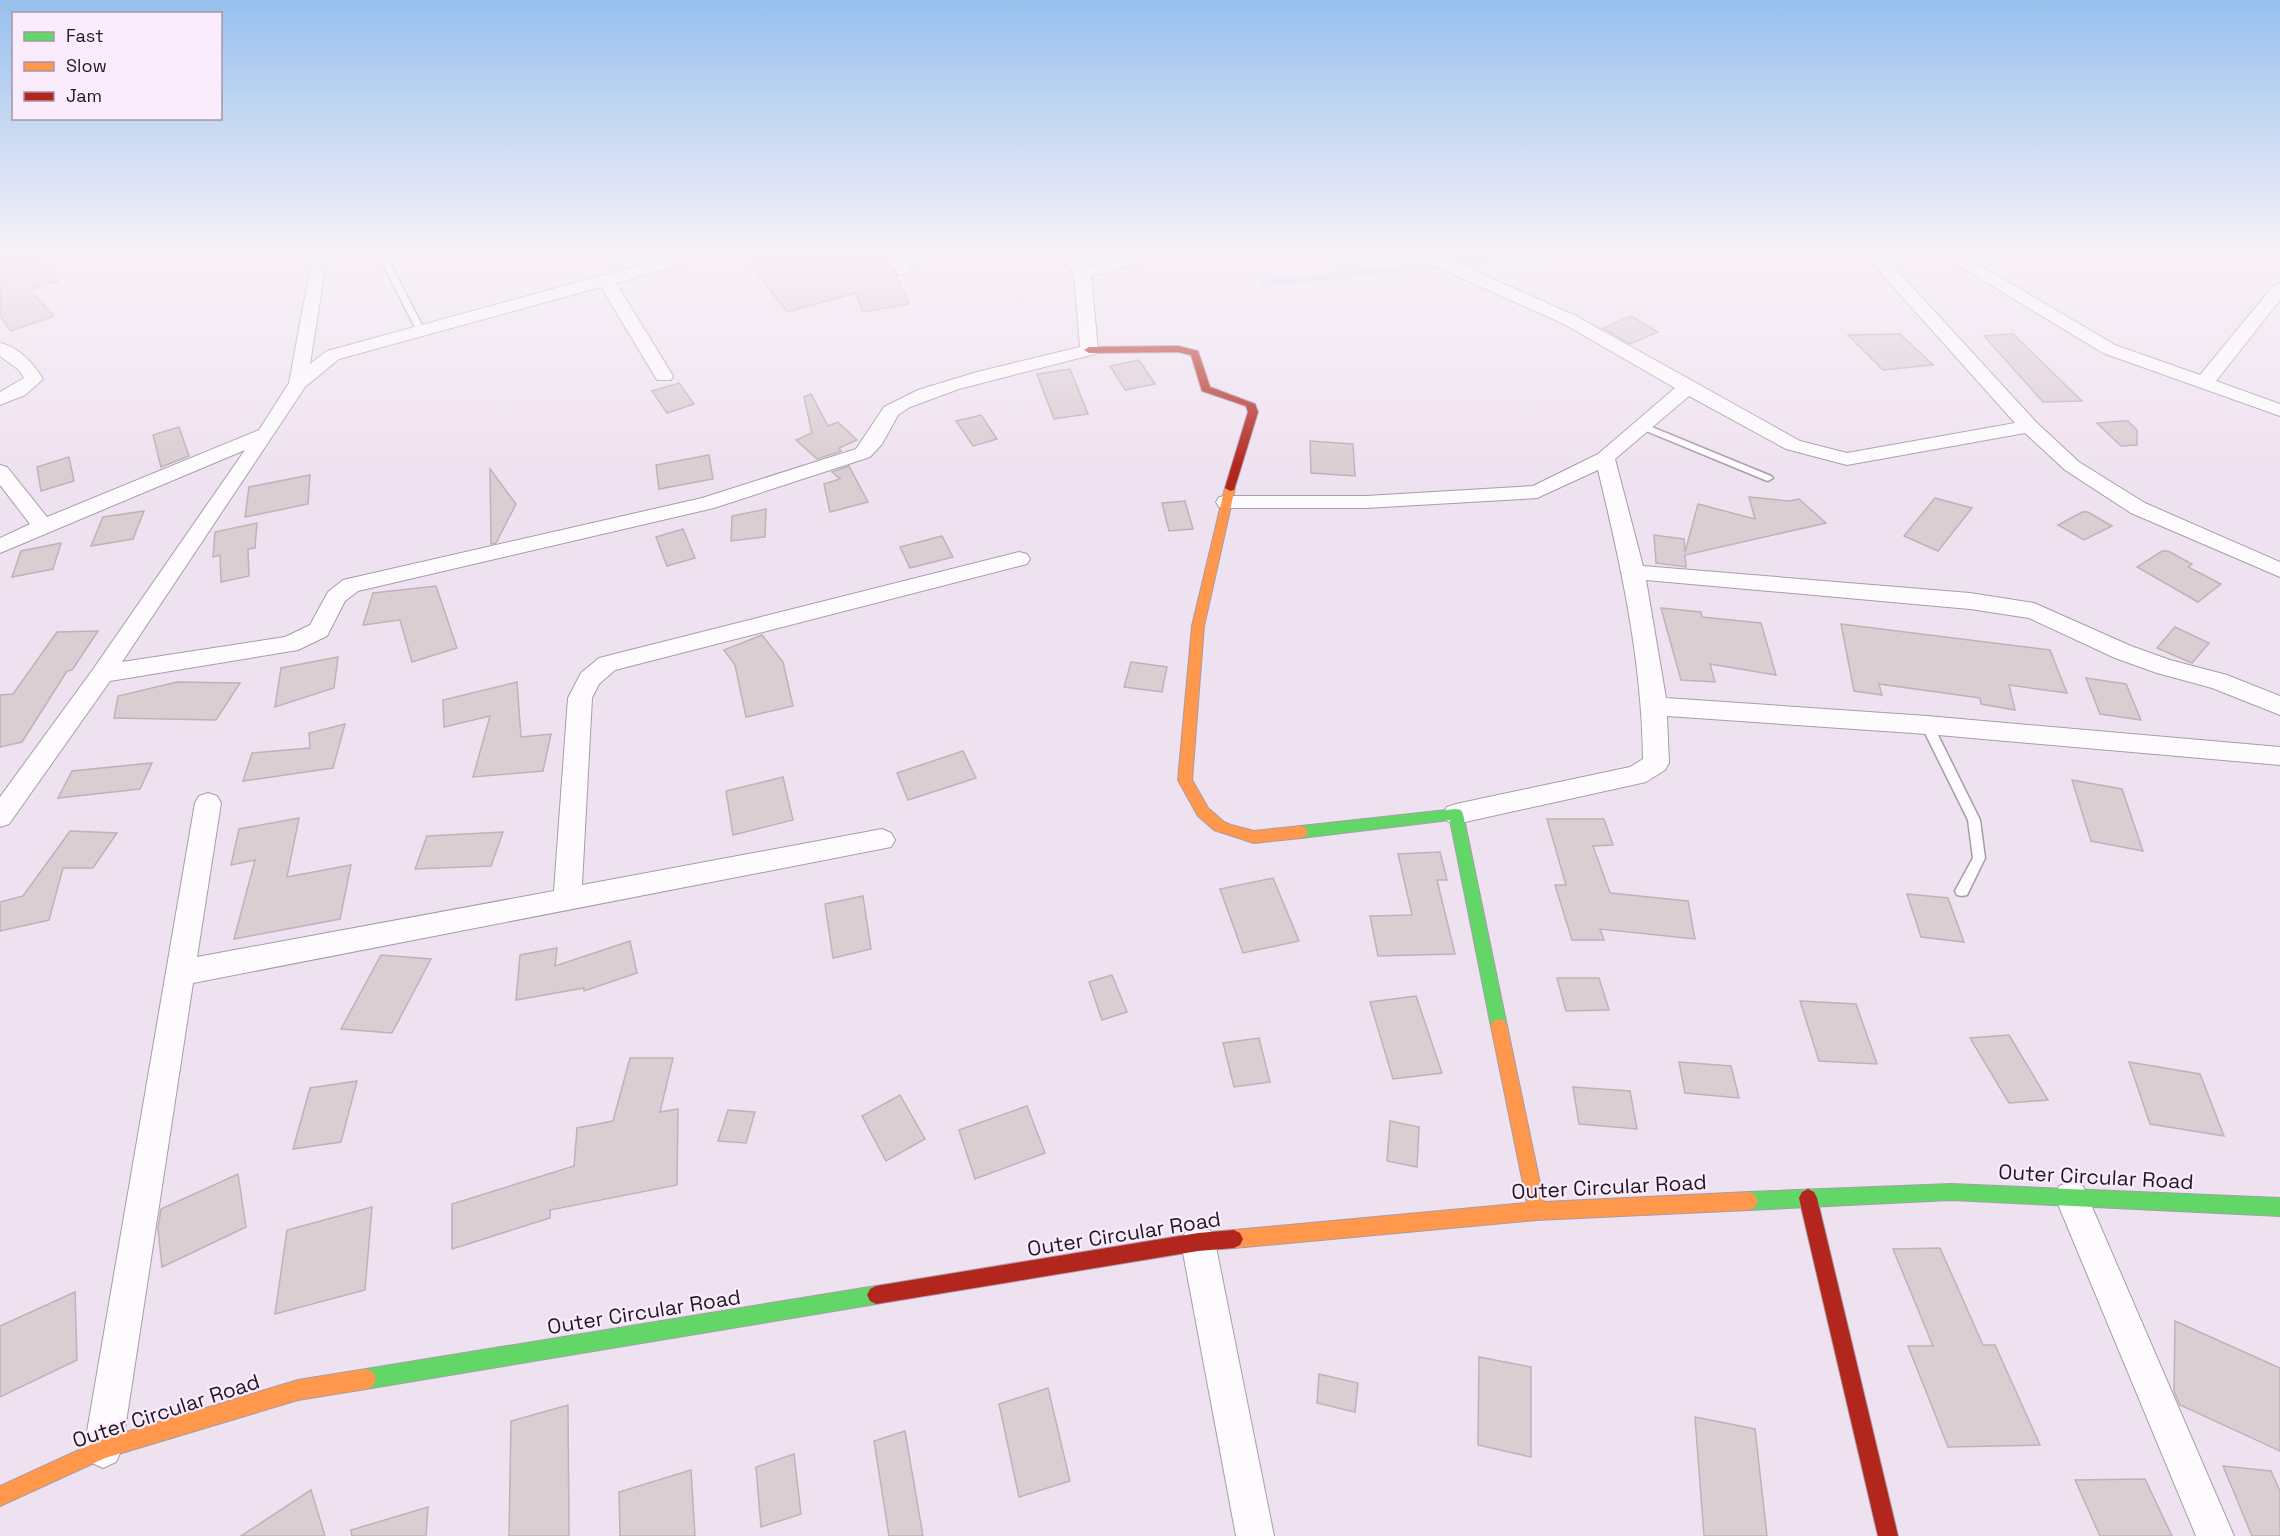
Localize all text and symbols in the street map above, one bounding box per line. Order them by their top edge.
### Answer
legend [12,12,222,120]
text: Fast [66,24,103,47]
text: Slow [66,54,107,77]
text: Jam [66,84,102,107]
street label: Outer Circular Road [1998,1158,2194,1195]
street label: Outer Circular Road [1511,1168,1707,1205]
street label: Outer Circular Road [1025,1205,1223,1262]
street label: Outer Circular Road [545,1283,743,1340]
street label: Outer Circular Road [69,1367,263,1454]

